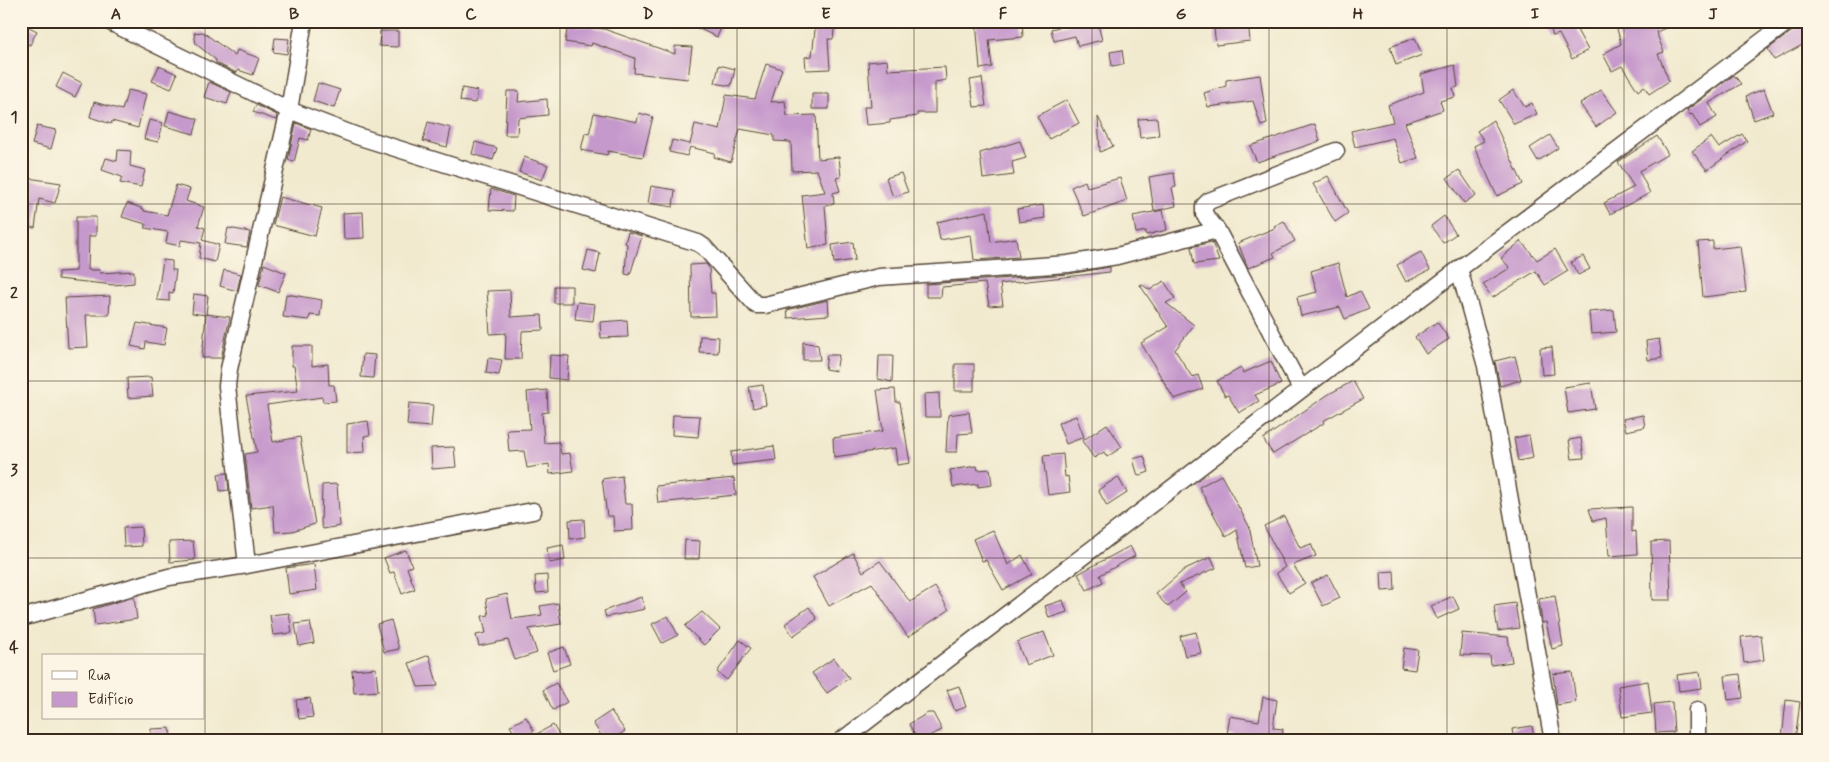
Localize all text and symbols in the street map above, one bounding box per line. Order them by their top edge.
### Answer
text: A [111,4,121,25]
text: B [289,4,299,25]
text: C [465,4,477,25]
text: D [642,4,654,25]
text: E [821,4,831,25]
text: F [999,4,1008,25]
text: G [1176,4,1187,25]
text: H [1353,4,1364,25]
text: I [1531,4,1540,25]
text: J [1708,4,1718,25]
text: 1 [10,107,18,128]
text: 2 [10,283,18,304]
text: 3 [10,460,18,481]
text: 4 [9,637,19,658]
legend [42,654,205,720]
text: Rua [88,666,111,686]
text: Edifício [88,690,133,710]

